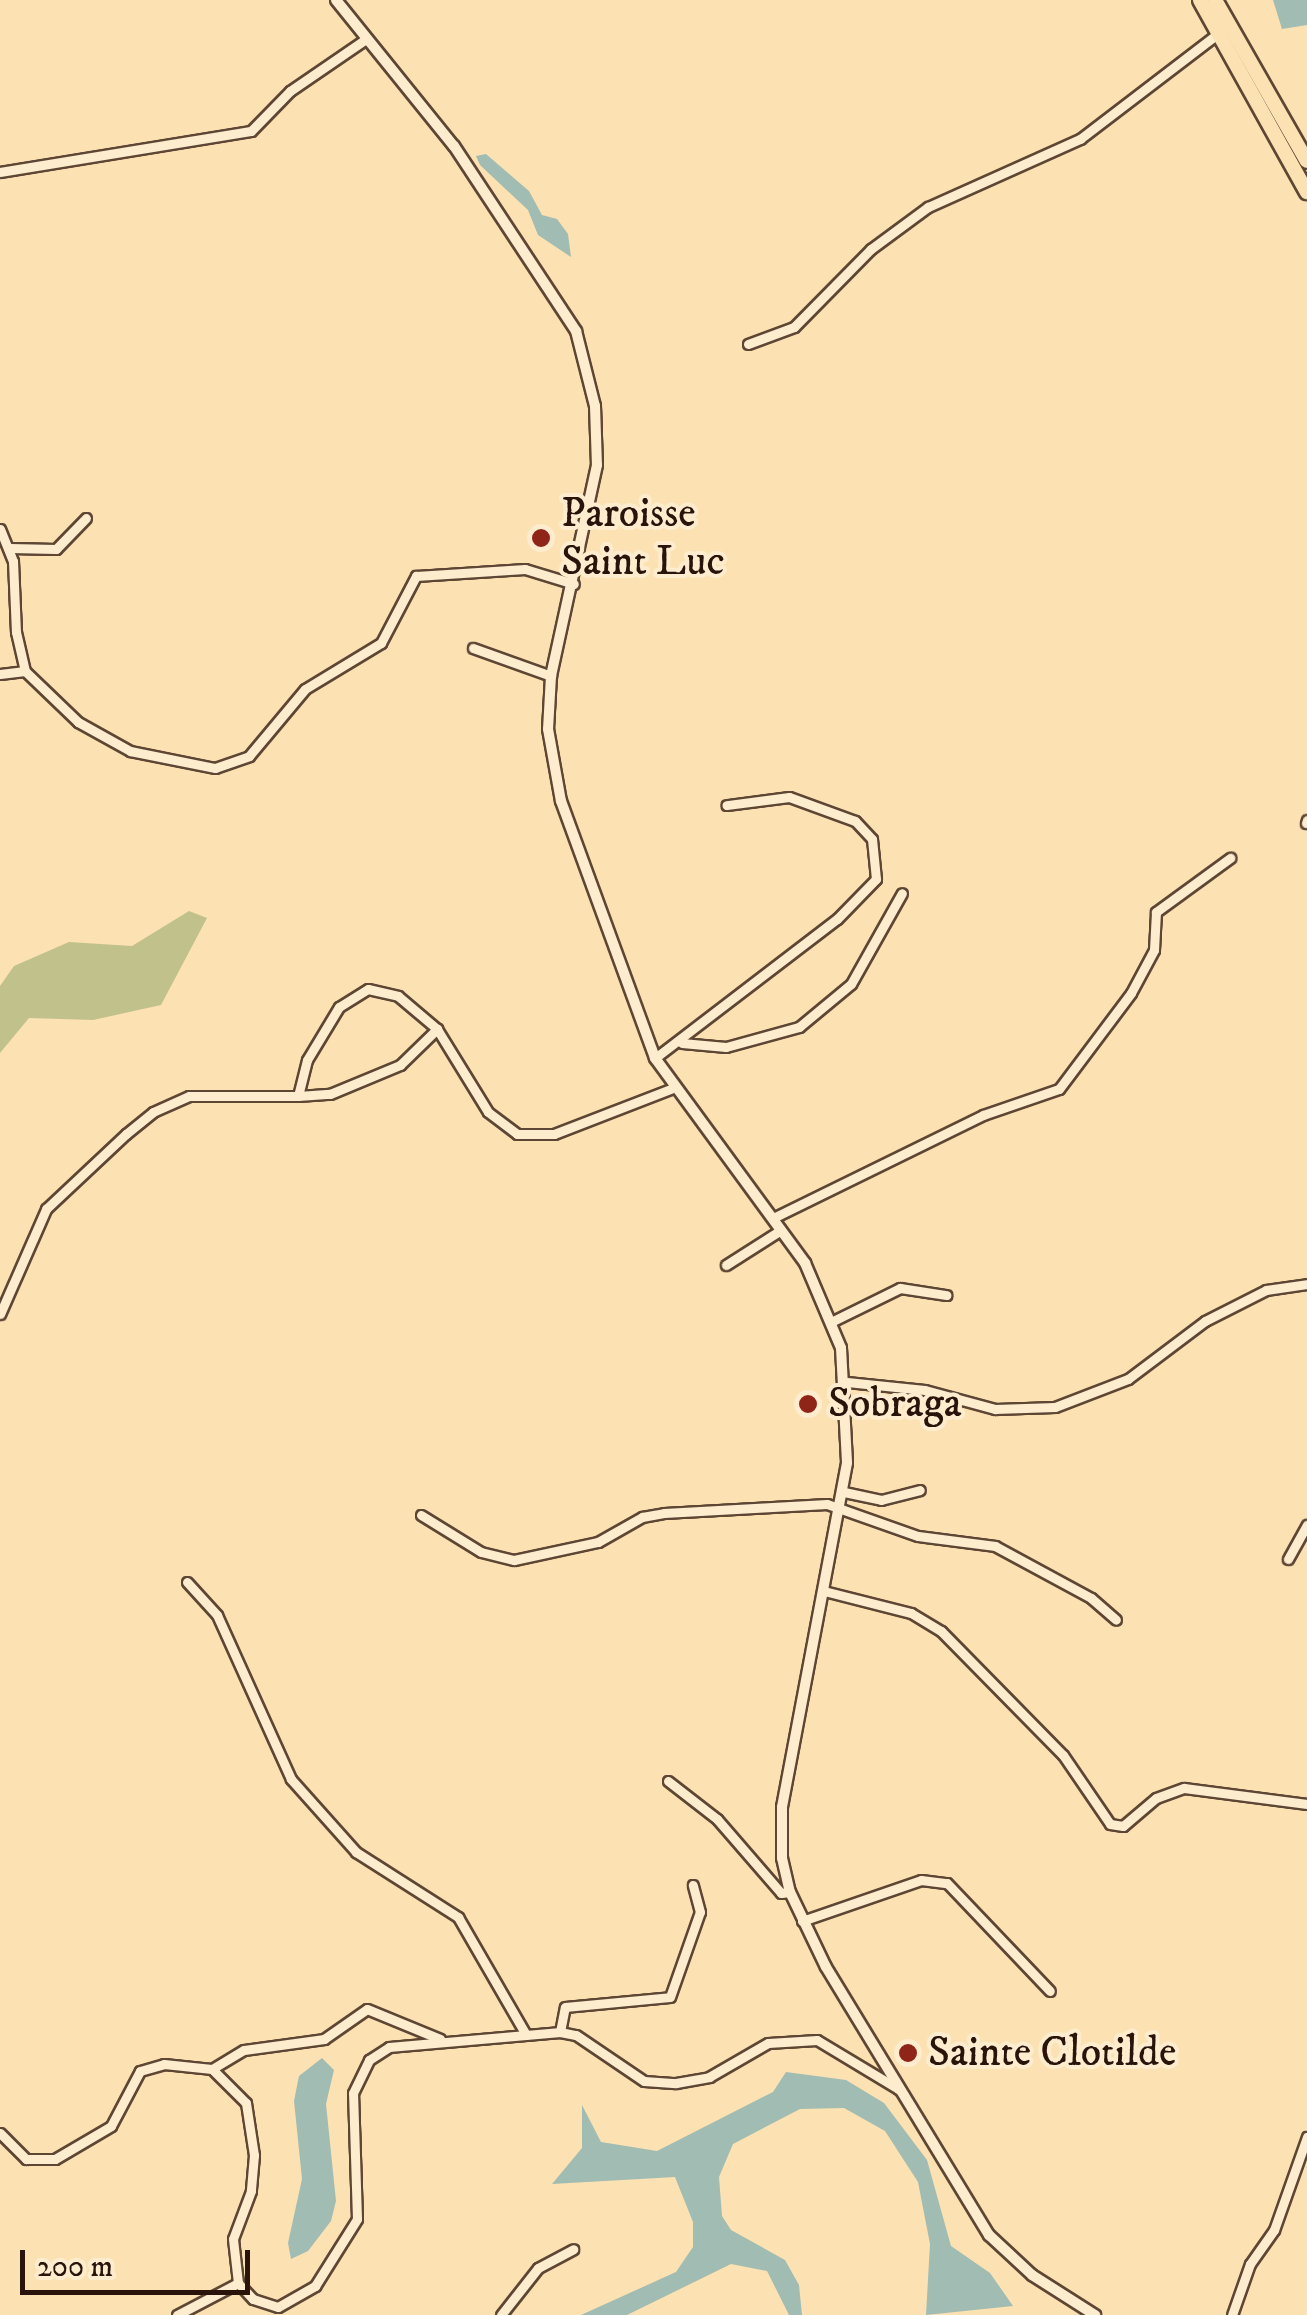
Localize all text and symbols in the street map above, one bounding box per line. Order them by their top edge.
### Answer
place label: Paroisse Saint Luc [561,489,725,588]
marker: Paroisse Saint Luc [530,527,552,549]
place label: Sobraga [828,1379,962,1429]
marker: Sobraga [797,1393,819,1415]
place label: Sainte Clotilde [928,2028,1176,2078]
marker: Sainte Clotilde [897,2042,919,2064]
scale bar [25,2230,255,2292]
text: 200 m [37,2249,113,2286]

